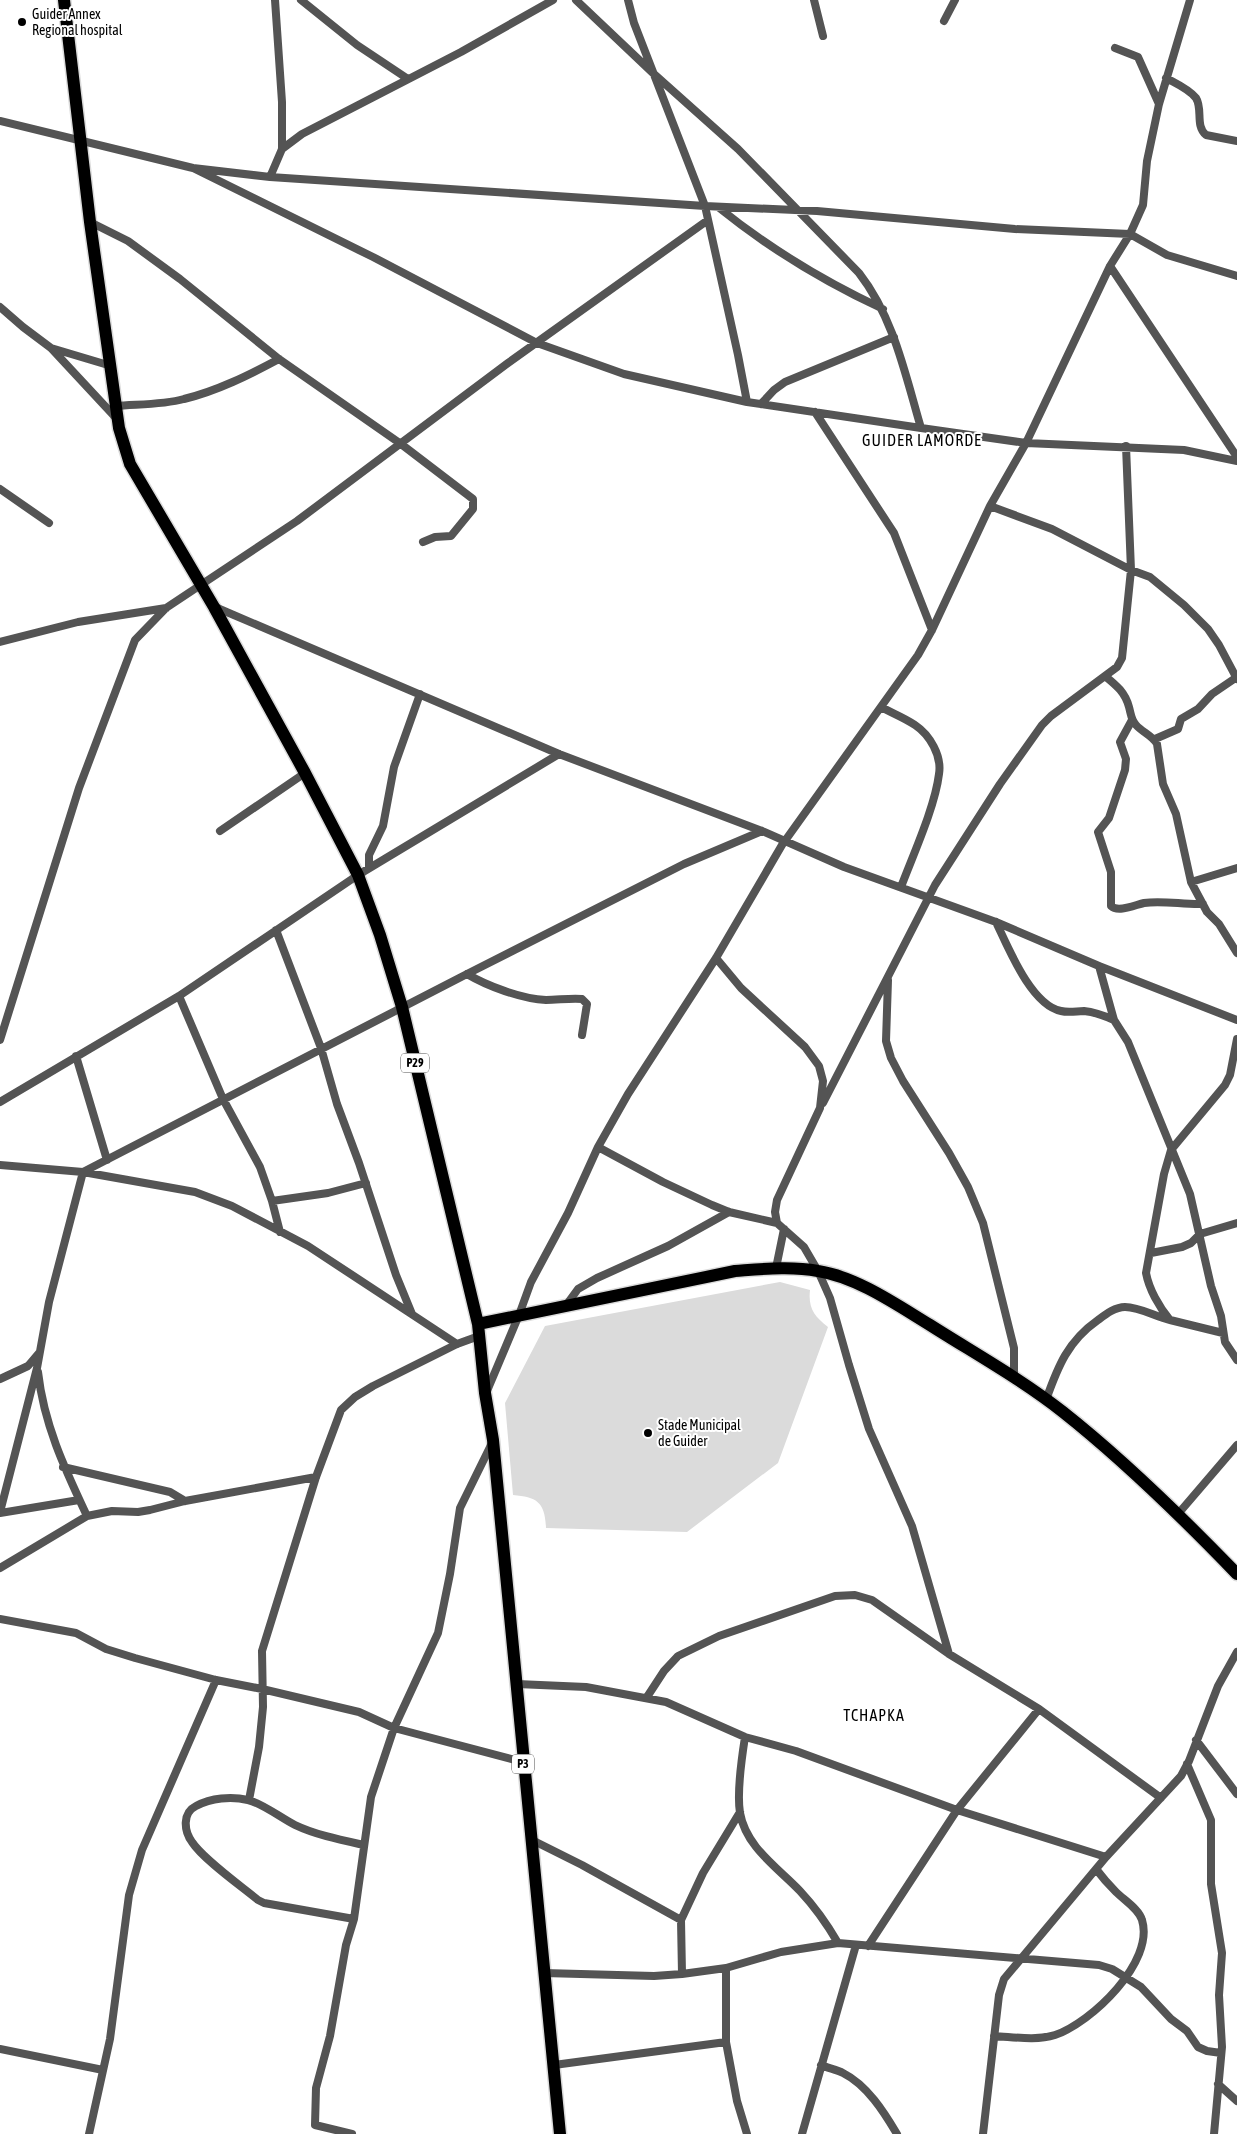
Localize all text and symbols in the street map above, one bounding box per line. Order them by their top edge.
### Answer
place label: Guider Annex Regional hospital [32,6,123,38]
marker: Guider Annex Regional hospital [16,16,28,28]
district label: GUIDER LAMORDE [862,431,982,449]
road number: P29 [401,1054,429,1072]
place label: Stade Municipal de Guider [658,1417,741,1449]
marker: Stade Municipal de Guider [642,1427,654,1439]
district label: TCHAPKA [843,1706,905,1724]
road number: P3 [512,1755,534,1774]

